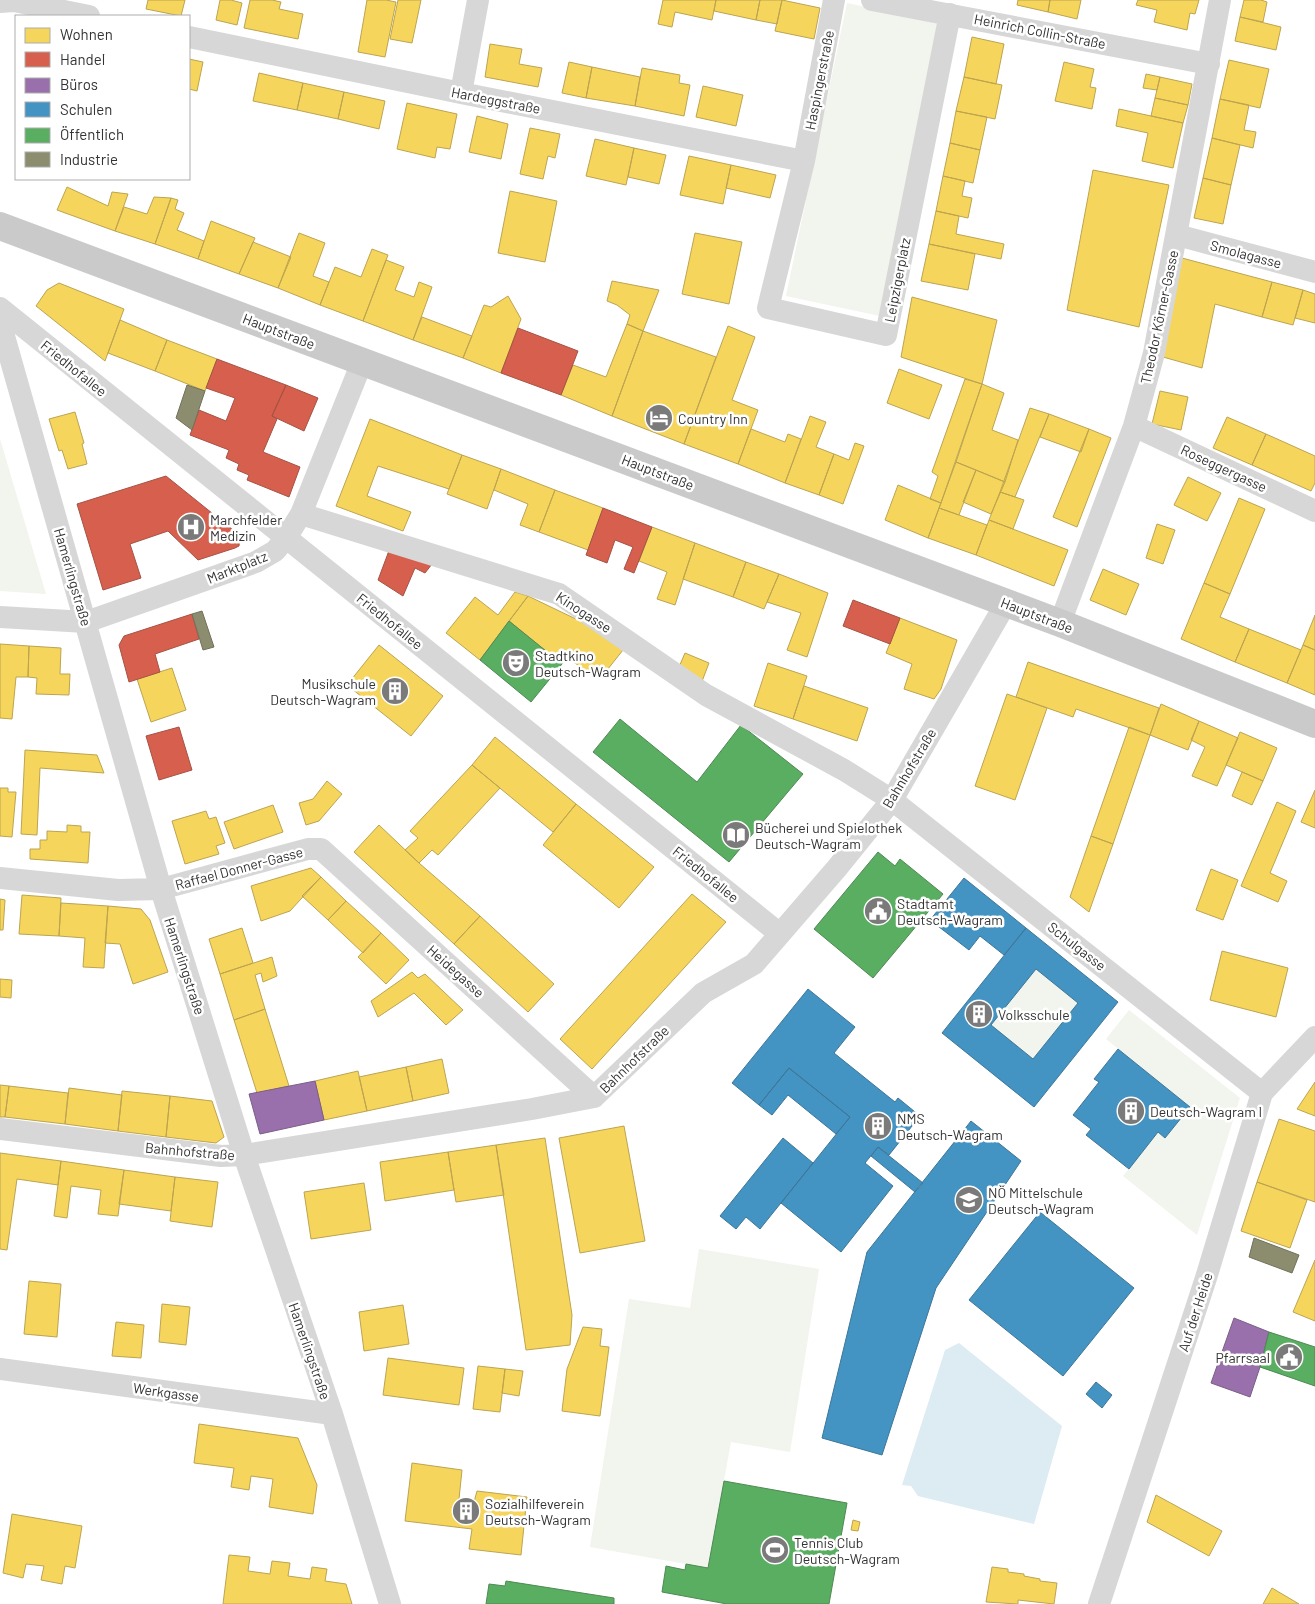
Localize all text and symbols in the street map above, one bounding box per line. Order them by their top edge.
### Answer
street label: Heinrich Collin-Straße [973,10,1107,52]
legend [15,15,190,180]
text: Wohnen [60,25,113,43]
street label: Haspingerstraße [801,29,837,131]
text: Handel [60,50,105,68]
text: Büros [60,75,98,93]
street label: Hardeggstraße [450,83,542,117]
text: Schulen [60,100,112,118]
text: Öffentlich [60,125,124,143]
text: Industrie [60,150,118,168]
street label: Leipzigerplatz [880,236,914,324]
street label: Smolagasse [1209,236,1283,272]
street label: Theodor Körner-Gasse [1137,249,1181,385]
street label: Hauptstraße [241,309,317,353]
street label: Friedhofallee [38,336,110,400]
hotel icon: Country Inn [644,403,674,433]
place label: Country Inn [678,410,748,427]
street label: Roseggergasse [1178,441,1270,495]
street label: Hauptstraße [620,450,696,494]
place label: Marchfelder Medizin [210,511,282,544]
hospital icon: Marchfelder Medizin [176,512,206,542]
street label: Hamerlingstraße [51,526,95,628]
street label: Marktplatz [204,547,270,587]
street label: Kinogasse [553,588,615,636]
street label: Friedhofallee [354,589,426,653]
street label: Hauptstraße [999,593,1075,637]
place label: Stadtkino Deutsch-Wagram [535,647,641,680]
theatre icon: Stadtkino Deutsch-Wagram [501,648,531,678]
place label: Musikschule Deutsch-Wagram [270,675,376,708]
building icon: Musikschule Deutsch-Wagram [380,676,410,706]
street label: Bahnhofstraße [879,725,939,811]
place label: Bücherei und Spielothek Deutsch-Wagram [755,819,902,852]
library icon: Bücherei und Spielothek Deutsch-Wagram [721,820,751,850]
street label: Friedhofallee [670,842,742,906]
street label: Raffael Donner-Gasse [173,843,305,893]
place label: Stadtamt Deutsch-Wagram [897,895,1003,928]
public building icon: Stadtamt Deutsch-Wagram [863,896,893,926]
street label: Hamerlingstraße [161,915,209,1017]
street label: Schulgasse [1045,918,1109,974]
street label: Heidegasse [424,941,488,1001]
building icon: Volksschule [964,999,994,1029]
place label: Volksschule [998,1006,1070,1023]
street label: Bahnhofstraße [596,1022,672,1096]
building icon: Deutsch-Wagram I [1116,1096,1146,1126]
place label: Deutsch-Wagram I [1150,1103,1262,1120]
place label: NMS Deutsch-Wagram [897,1110,1003,1143]
building icon: NMS Deutsch-Wagram [863,1111,893,1141]
street label: Bahnhofstraße [144,1139,236,1163]
place label: NÖ Mittelschule Deutsch-Wagram [988,1184,1094,1217]
school or university icon: NÖ Mittelschule Deutsch-Wagram [954,1185,984,1215]
street label: Auf der Heide [1174,1270,1216,1354]
street label: Hamerlingstraße [285,1300,335,1402]
public building icon: Pfarrsaal [1274,1342,1304,1372]
place label: Pfarrsaal [1215,1349,1270,1366]
street label: Werkgasse [132,1379,200,1405]
place label: Sozialhilfeverein Deutsch-Wagram [485,1495,591,1528]
building icon: Sozialhilfeverein Deutsch-Wagram [451,1496,481,1526]
place label: Tennis Club Deutsch-Wagram [794,1534,900,1567]
sports icon: Tennis Club Deutsch-Wagram [760,1535,790,1565]

